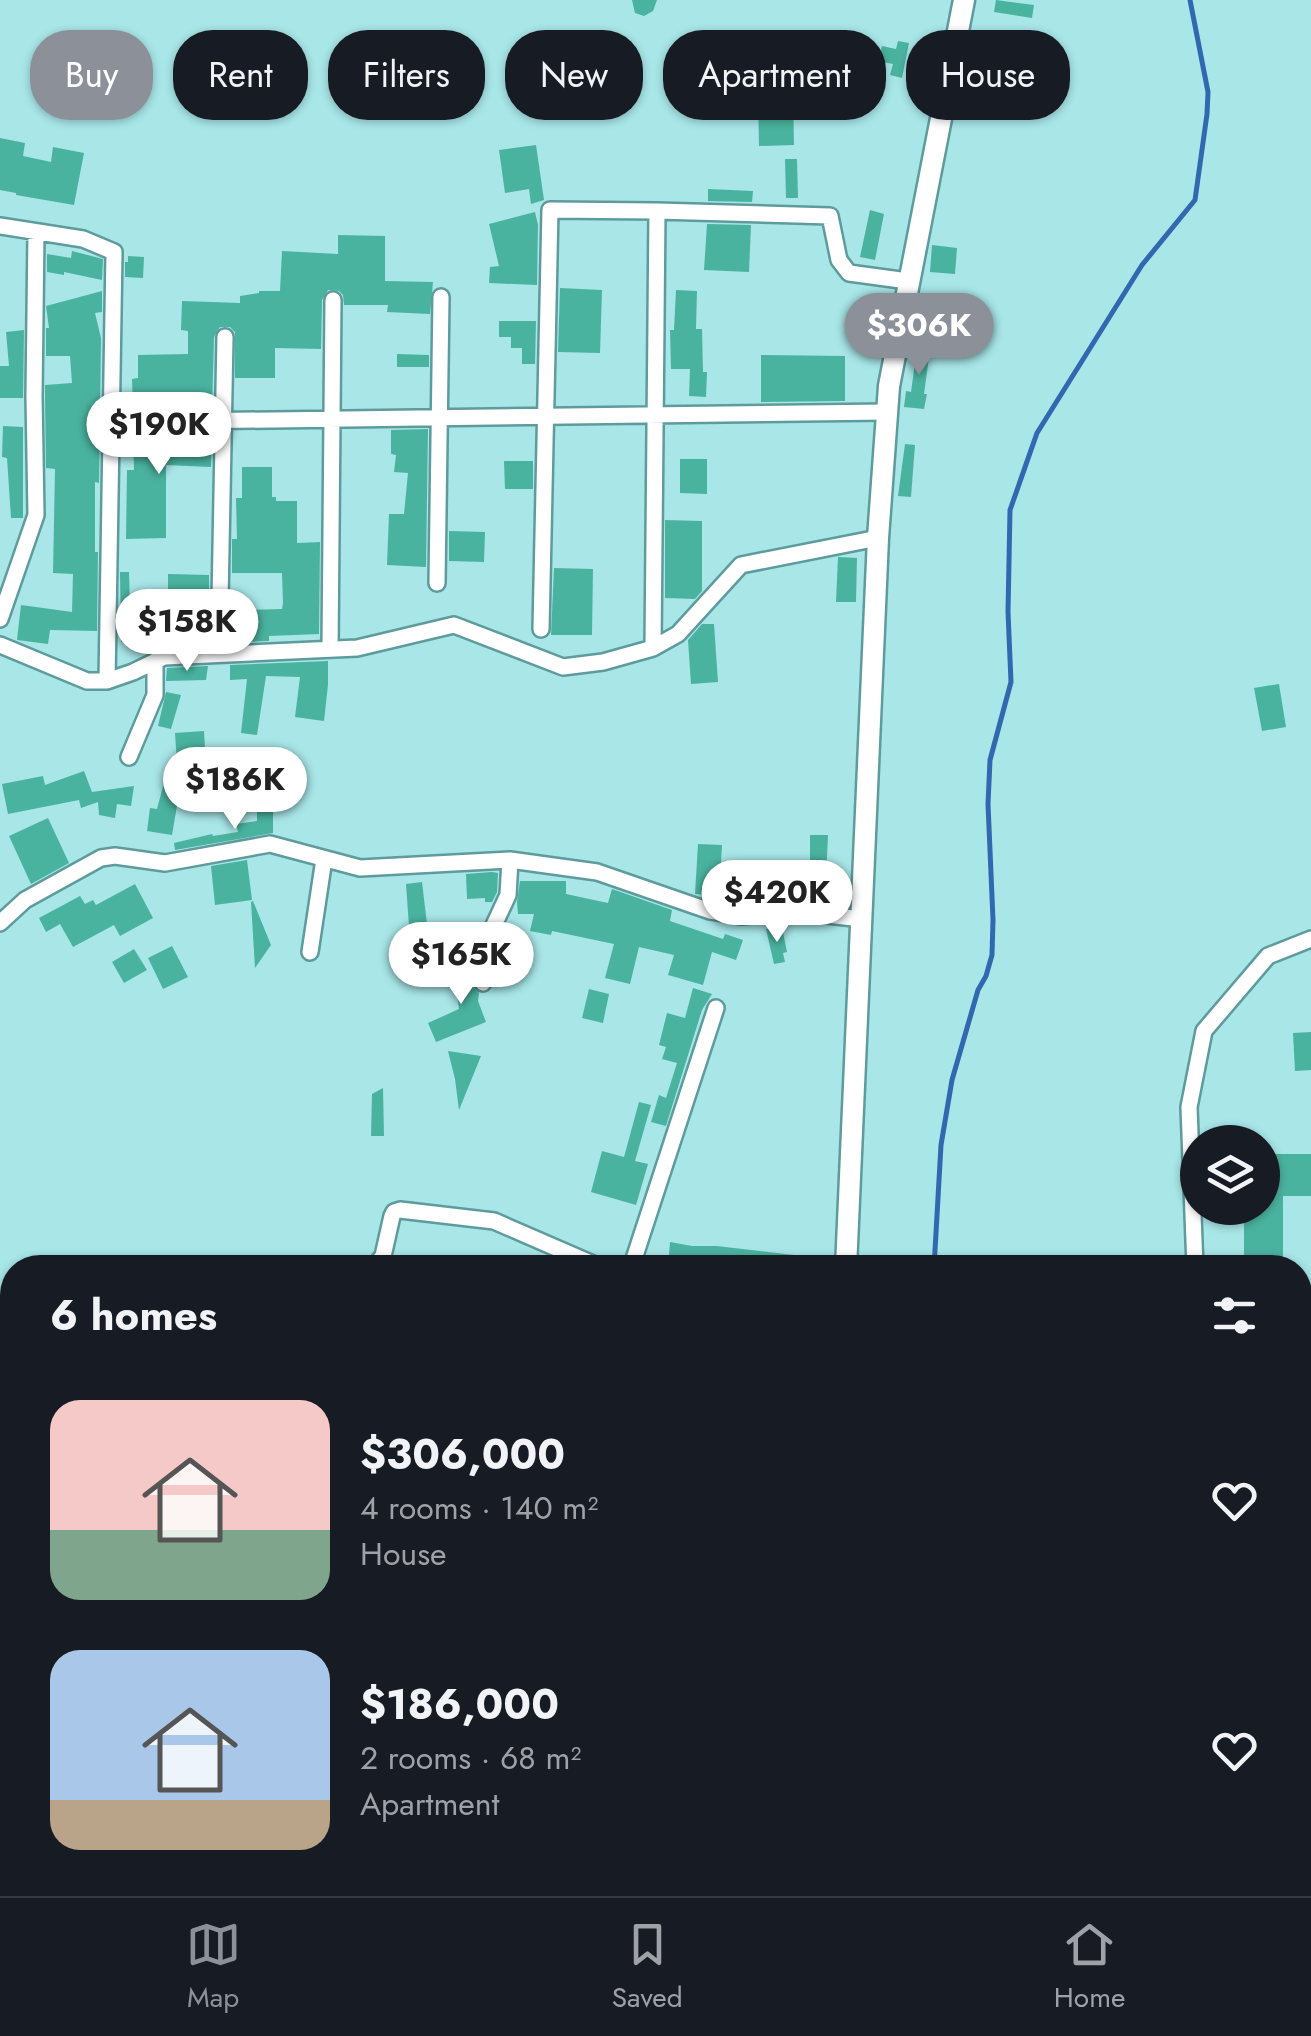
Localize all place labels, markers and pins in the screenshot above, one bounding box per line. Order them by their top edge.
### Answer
pin: $306K [849,293,989,378]
pin: $190K [89,392,229,477]
pin: $158K [117,589,257,674]
pin: $186K [165,747,305,832]
pin: $420K [707,860,847,945]
pin: $165K [391,922,531,1007]

